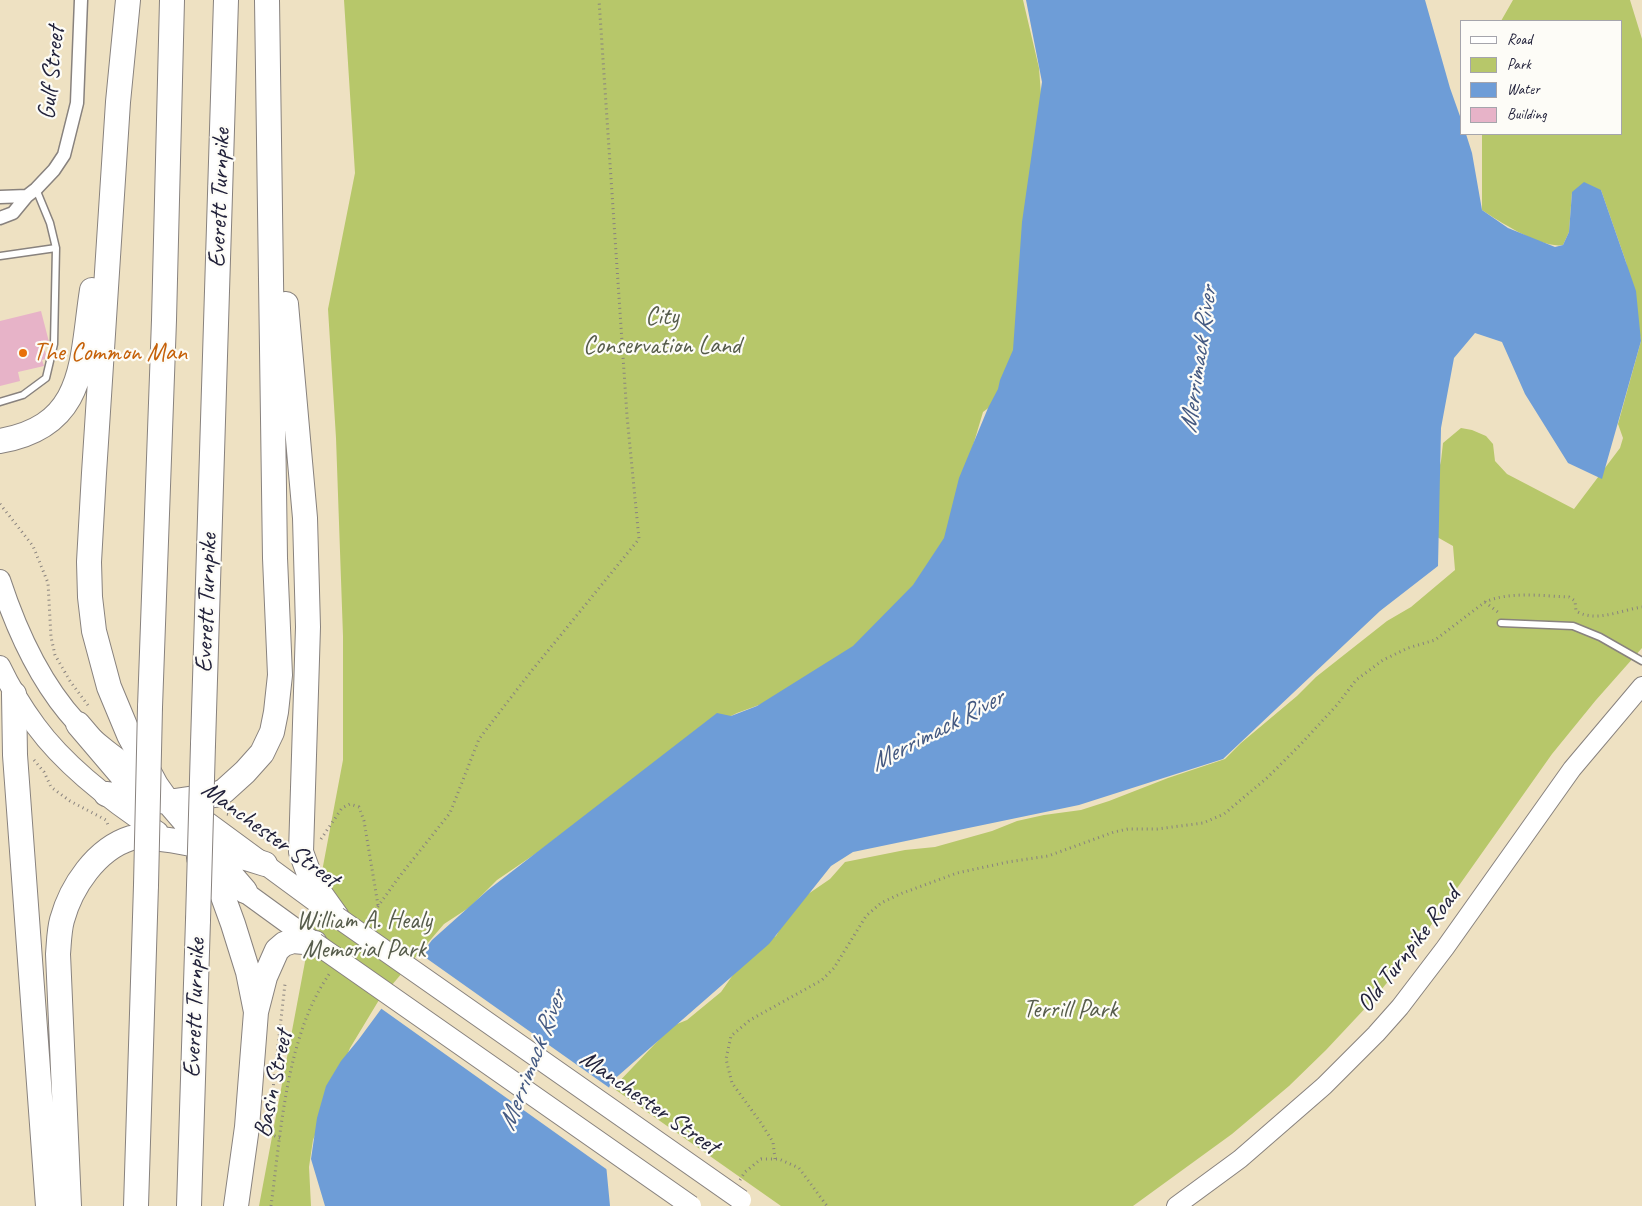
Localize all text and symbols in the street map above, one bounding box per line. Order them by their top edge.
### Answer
legend [1460,20,1622,135]
street label: Gulf Street [32,25,72,121]
text: Road [1507,30,1532,49]
text: Park [1507,55,1531,74]
text: Water [1507,80,1540,99]
text: Building [1507,105,1546,124]
street label: Everett Turnpike [203,128,237,268]
water label: Merrimack River [1173,285,1225,435]
park label: City Conservation Land [583,302,741,361]
place label: The Common Man [33,338,187,368]
marker: The Common Man [17,347,29,359]
street label: Everett Turnpike [190,533,224,673]
water label: Merrimack River [865,683,1009,779]
street label: Manchester Street [195,775,345,895]
street label: Old Turnpike Road [1351,881,1467,1019]
park label: William A. Healy Memorial Park [296,906,432,965]
street label: Everett Turnpike [178,938,212,1078]
water label: Merrimack River [492,987,574,1135]
park label: Terrill Park [1023,995,1117,1025]
street label: Basin Street [248,1028,300,1140]
street label: Manchester Street [574,1044,724,1162]

